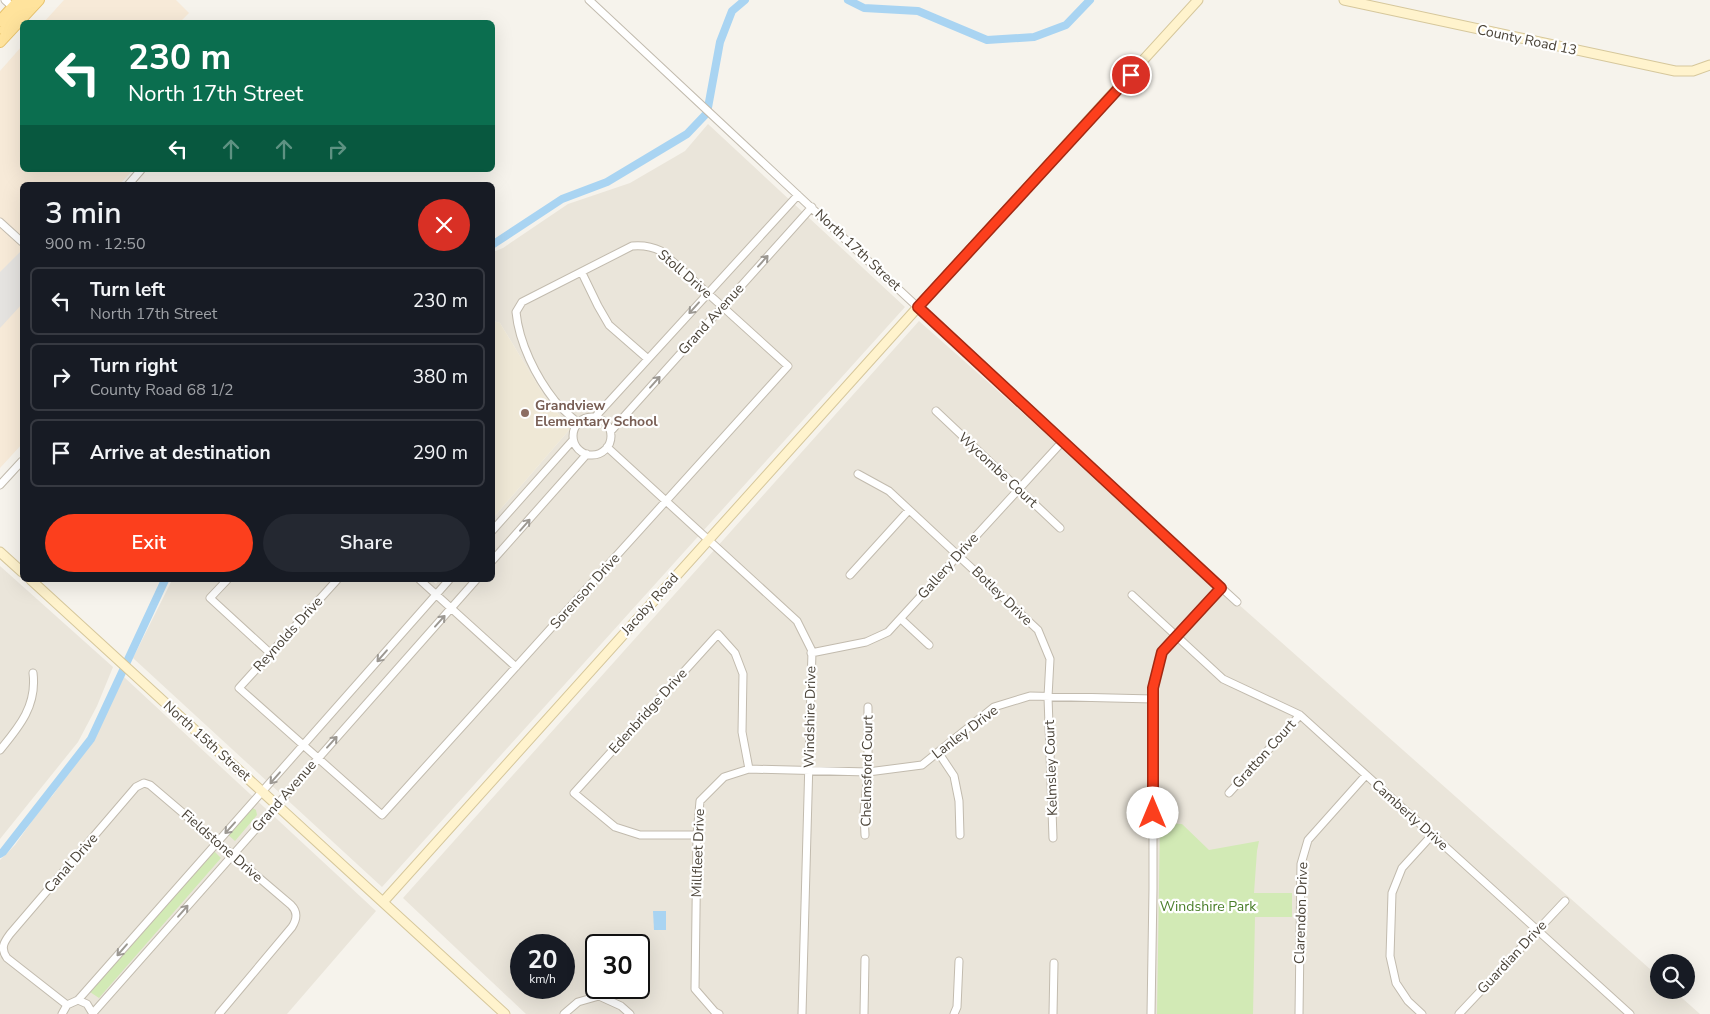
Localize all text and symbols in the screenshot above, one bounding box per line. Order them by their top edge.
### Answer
street label: County Road 13 [1475,20,1579,60]
text: 230 m [128,34,231,81]
icon: left [45,40,110,105]
pin [1110,54,1152,96]
icon: arrive [1117,61,1145,89]
text: North 17th Street [128,79,303,109]
icon: left [164,135,192,163]
icon: ahead [217,135,245,163]
icon: ahead [270,135,298,163]
icon: right [323,135,351,163]
text: 3 min [45,193,121,234]
button: close [418,199,470,251]
street label: North 17th Street [811,205,905,295]
text: 900 m · 12:50 [45,233,146,255]
street label: Stoll Drive [654,245,716,303]
one-way arrow [758,255,769,268]
text: Turn left [90,277,165,303]
street label: Grand Avenue [674,279,748,359]
icon: left [47,287,75,315]
text: 230 m [413,288,468,314]
one-way arrow [688,301,700,314]
text: North 17th Street [90,303,217,325]
text: Turn right [90,353,177,379]
icon: right [47,363,75,391]
text: 380 m [413,364,468,390]
one-way arrow [649,375,661,388]
text: County Road 68 1/2 [90,379,234,401]
place label: Grandview Elementary School [535,396,658,431]
marker: Grandview Elementary School [519,407,531,419]
street label: Wycombe Court [954,428,1042,512]
icon: arrive [47,439,75,467]
text: Arrive at destination [90,440,271,466]
text: 290 m [413,440,468,466]
button: Exit [45,514,253,572]
button: Share [263,514,470,572]
one-way arrow [519,518,531,531]
street label: Gallery Drive [913,529,983,603]
street label: Sorenson Drive [546,549,624,633]
street label: Botley Drive [968,562,1036,630]
street label: Jacoby Road [616,569,683,640]
street label: Reynolds Drive [249,592,327,676]
one-way arrow [434,614,446,627]
one-way arrow [377,649,388,662]
street label: Edenbridge Drive [605,664,691,758]
street label: Windshire Drive [800,666,820,768]
street label: North 15th Street [159,697,255,785]
street label: Lanley Drive [928,701,1002,763]
street label: Chelmsford Court [857,715,877,827]
street label: Gratton Court [1228,716,1300,792]
street label: Kelmsley Court [1040,720,1062,816]
one-way arrow [326,736,338,749]
street label: Grand Avenue [247,756,321,836]
one-way arrow [269,771,281,784]
street label: Camberly Drive [1368,775,1452,855]
position arrow [1126,786,1178,838]
street label: Fieldstone Drive [177,805,267,887]
street label: Millfleet Drive [687,808,709,898]
one-way arrow [224,822,236,835]
street label: Canal Drive [40,829,102,897]
street label: Clarendon Drive [1290,862,1312,964]
park label: Windshire Park [1160,897,1257,916]
one-way arrow [177,905,188,918]
street label: Guardian Drive [1473,916,1551,998]
speed limit sign: 30 [585,934,650,999]
one-way arrow [117,943,128,956]
text: 20 [527,943,558,977]
map controls [1650,954,1695,999]
button: search [1650,954,1695,999]
text: km/h [529,971,556,987]

